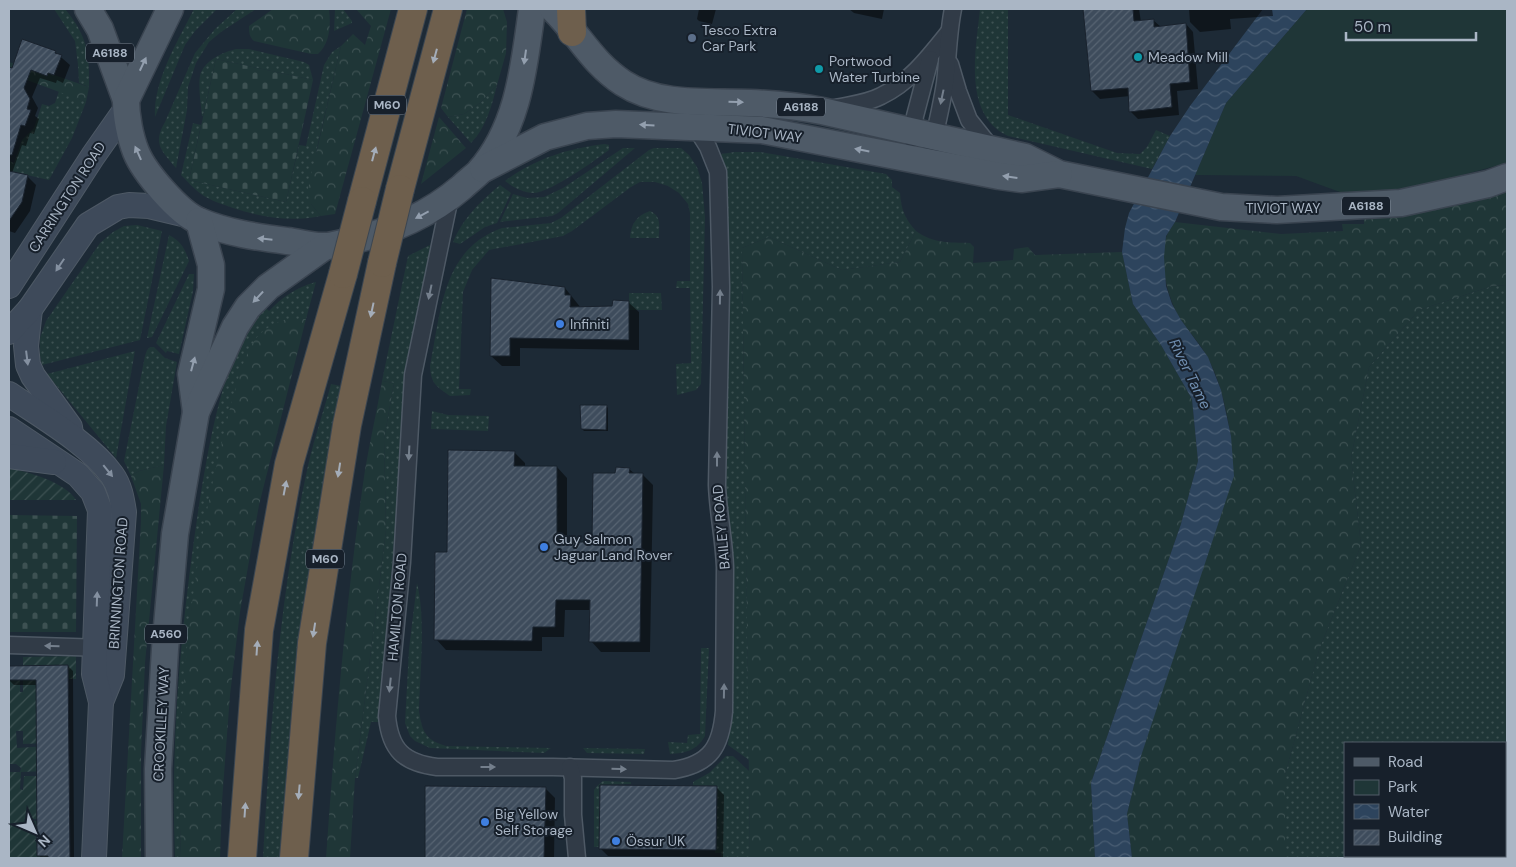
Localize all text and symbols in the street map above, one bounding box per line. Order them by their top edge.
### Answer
scale bar [1346,10,1476,42]
text: 50 m [1354,17,1391,37]
place label: Tesco Extra Car Park [702,21,777,55]
marker: Tesco Extra Car Park [686,32,698,44]
road number: A6188 [86,44,134,62]
one-way arrow [431,48,439,63]
place label: Meadow Mill [1148,48,1228,66]
one-way arrow [521,49,529,65]
marker: Meadow Mill [1132,51,1144,63]
place label: Portwood Water Turbine [829,52,920,86]
one-way arrow [139,57,147,71]
marker: Portwood Water Turbine [813,63,825,75]
one-way arrow [938,89,946,104]
road number: M60 [368,96,406,114]
road number: A6188 [777,98,825,116]
one-way arrow [728,99,744,107]
street label: TIVIOT WAY [727,120,803,146]
one-way arrow [639,121,655,129]
street label: CARRINGTON ROAD [25,138,109,256]
one-way arrow [133,145,142,160]
one-way arrow [853,146,869,154]
one-way arrow [371,147,379,162]
one-way arrow [1002,173,1018,181]
road number: A6188 [1342,197,1390,216]
street label: TIVIOT WAY [1246,199,1320,217]
one-way arrow [414,211,429,219]
one-way arrow [257,234,273,242]
one-way arrow [55,259,65,272]
one-way arrow [426,285,434,300]
one-way arrow [717,289,725,305]
one-way arrow [252,291,264,303]
one-way arrow [367,303,375,319]
place label: Infiniti [570,315,609,333]
marker: Infiniti [554,318,566,330]
water label: River Tame [1164,335,1216,413]
one-way arrow [23,350,31,366]
one-way arrow [190,357,198,372]
one-way arrow [404,445,412,461]
one-way arrow [713,451,721,467]
one-way arrow [335,462,343,478]
one-way arrow [102,464,113,477]
one-way arrow [281,480,289,495]
street label: BAILEY ROAD [708,484,734,570]
street label: BRINNINGTON ROAD [104,517,132,649]
place label: Guy Salmon Jaguar Land Rover [554,530,673,564]
marker: Guy Salmon Jaguar Land Rover [538,541,550,553]
road number: M60 [306,550,344,568]
street label: HAMILTON ROAD [383,552,411,662]
one-way arrow [94,591,102,607]
one-way arrow [310,623,318,639]
road number: A560 [145,624,187,644]
one-way arrow [254,639,262,655]
one-way arrow [44,642,60,650]
street label: CROOKILLEY WAY [149,666,173,782]
one-way arrow [386,677,394,693]
one-way arrow [720,683,728,699]
legend [1344,742,1506,857]
text: Road [1388,752,1423,772]
one-way arrow [480,763,496,771]
one-way arrow [611,765,627,773]
text: Park [1388,777,1418,797]
one-way arrow [295,784,303,800]
one-way arrow [241,801,249,817]
text: Water [1388,802,1430,822]
place label: Big Yellow Self Storage [495,805,573,839]
north arrow [10,807,60,857]
marker: Big Yellow Self Storage [479,816,491,828]
text: Building [1388,827,1443,847]
text: N [34,831,54,851]
place label: Össur UK [626,832,685,850]
marker: Össur UK [610,835,622,847]

